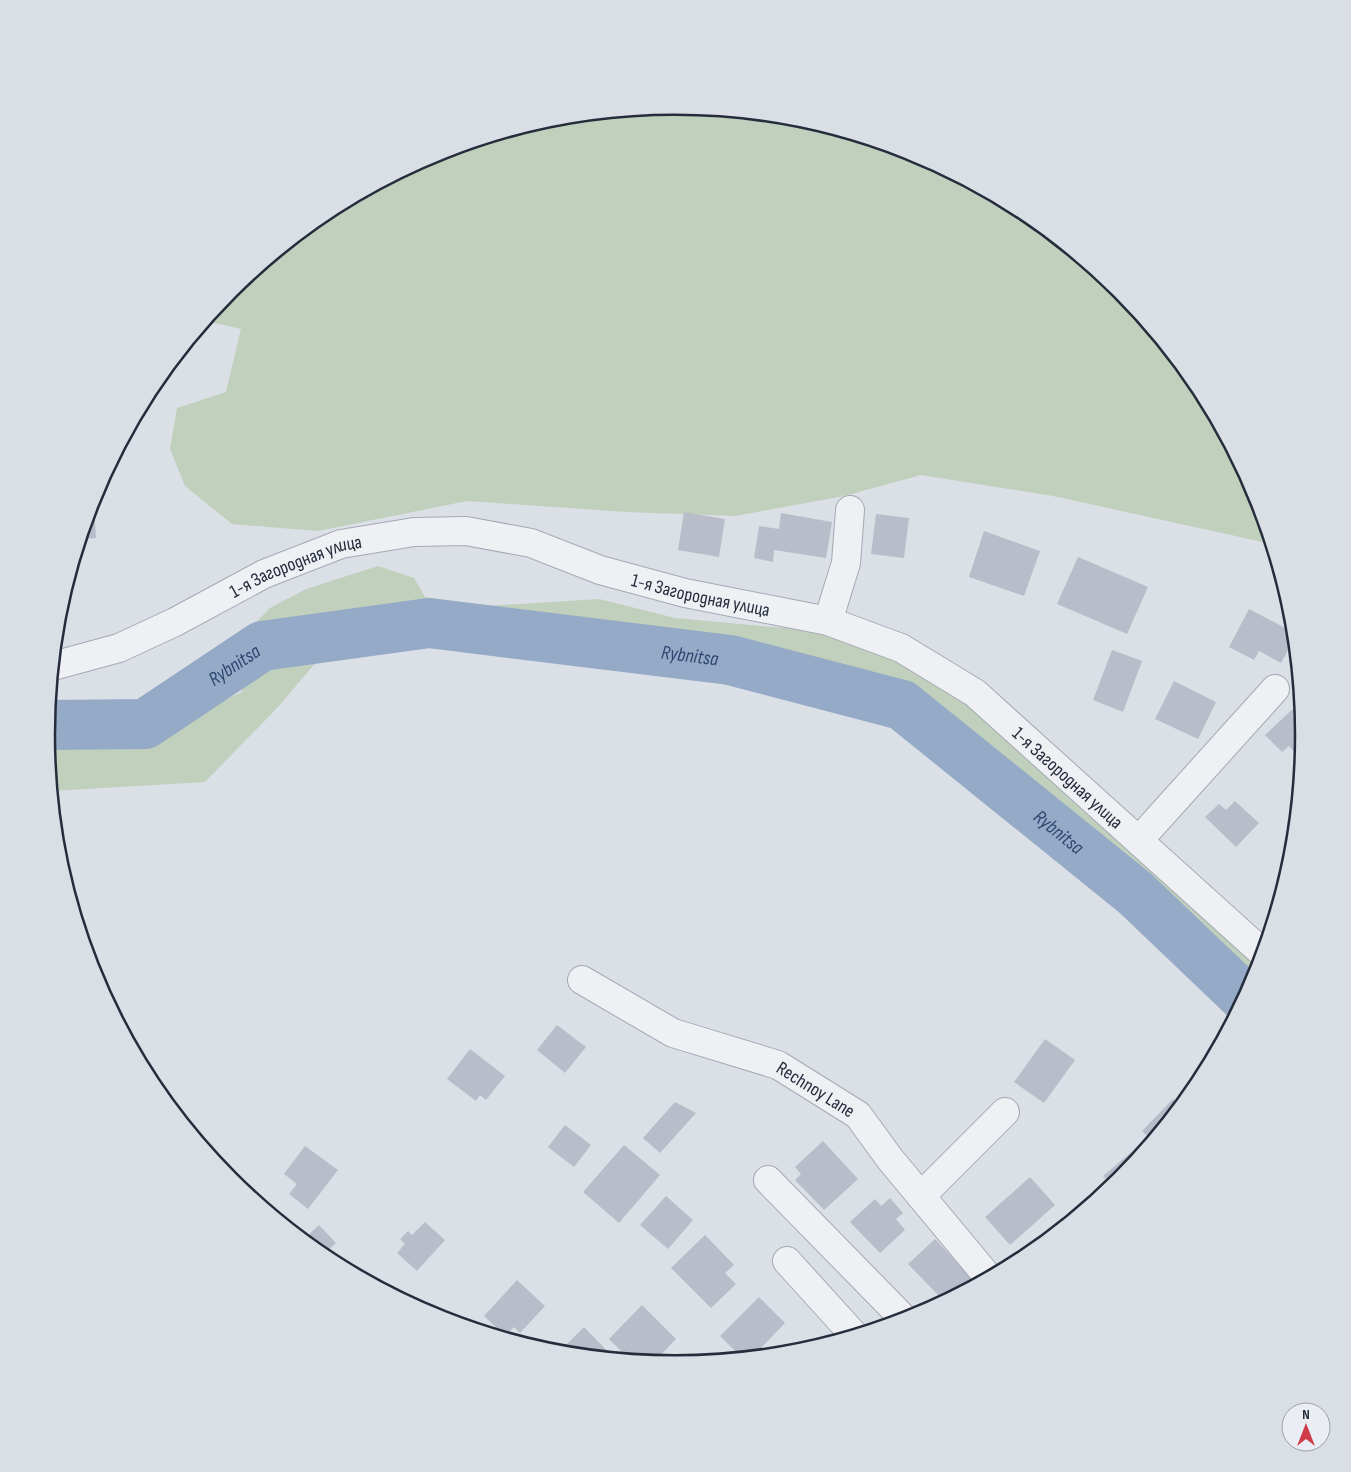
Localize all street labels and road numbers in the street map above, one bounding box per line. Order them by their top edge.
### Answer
street label: 1-я Загородная улица [226,531,364,603]
street label: 1-я Загородная улица [629,569,772,622]
street label: 1-я Загородная улица [1007,722,1127,834]
street label: Rechnoy Lane [772,1057,859,1123]

